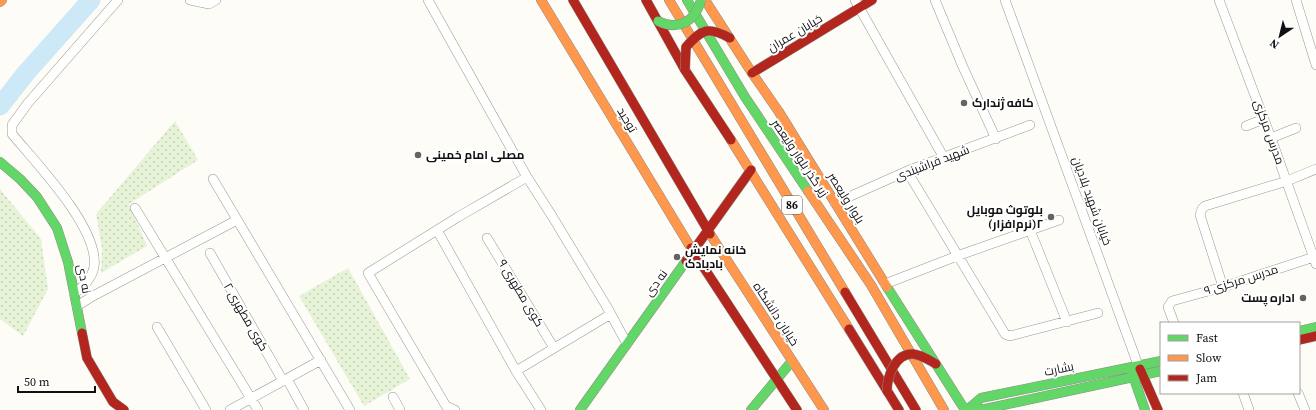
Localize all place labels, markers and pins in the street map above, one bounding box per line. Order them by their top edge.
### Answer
place label: کافه ژندارک [972,95,1034,111]
marker: کافه ژندارک [959,98,969,108]
place label: مصلی امام خمینی [426,147,525,163]
marker: مصلی امام خمینی [413,150,423,160]
place label: بلوتوث موبایل (نرم‌افزار)۲ [967,202,1043,232]
marker: بلوتوث موبایل (نرم‌افزار)۲ [1046,212,1056,222]
place label: خانه نمایش بادبادک [685,242,746,272]
marker: خانه نمایش بادبادک [672,252,682,262]
place label: اداره پست [1241,290,1295,307]
marker: اداره پست [1298,293,1308,303]

